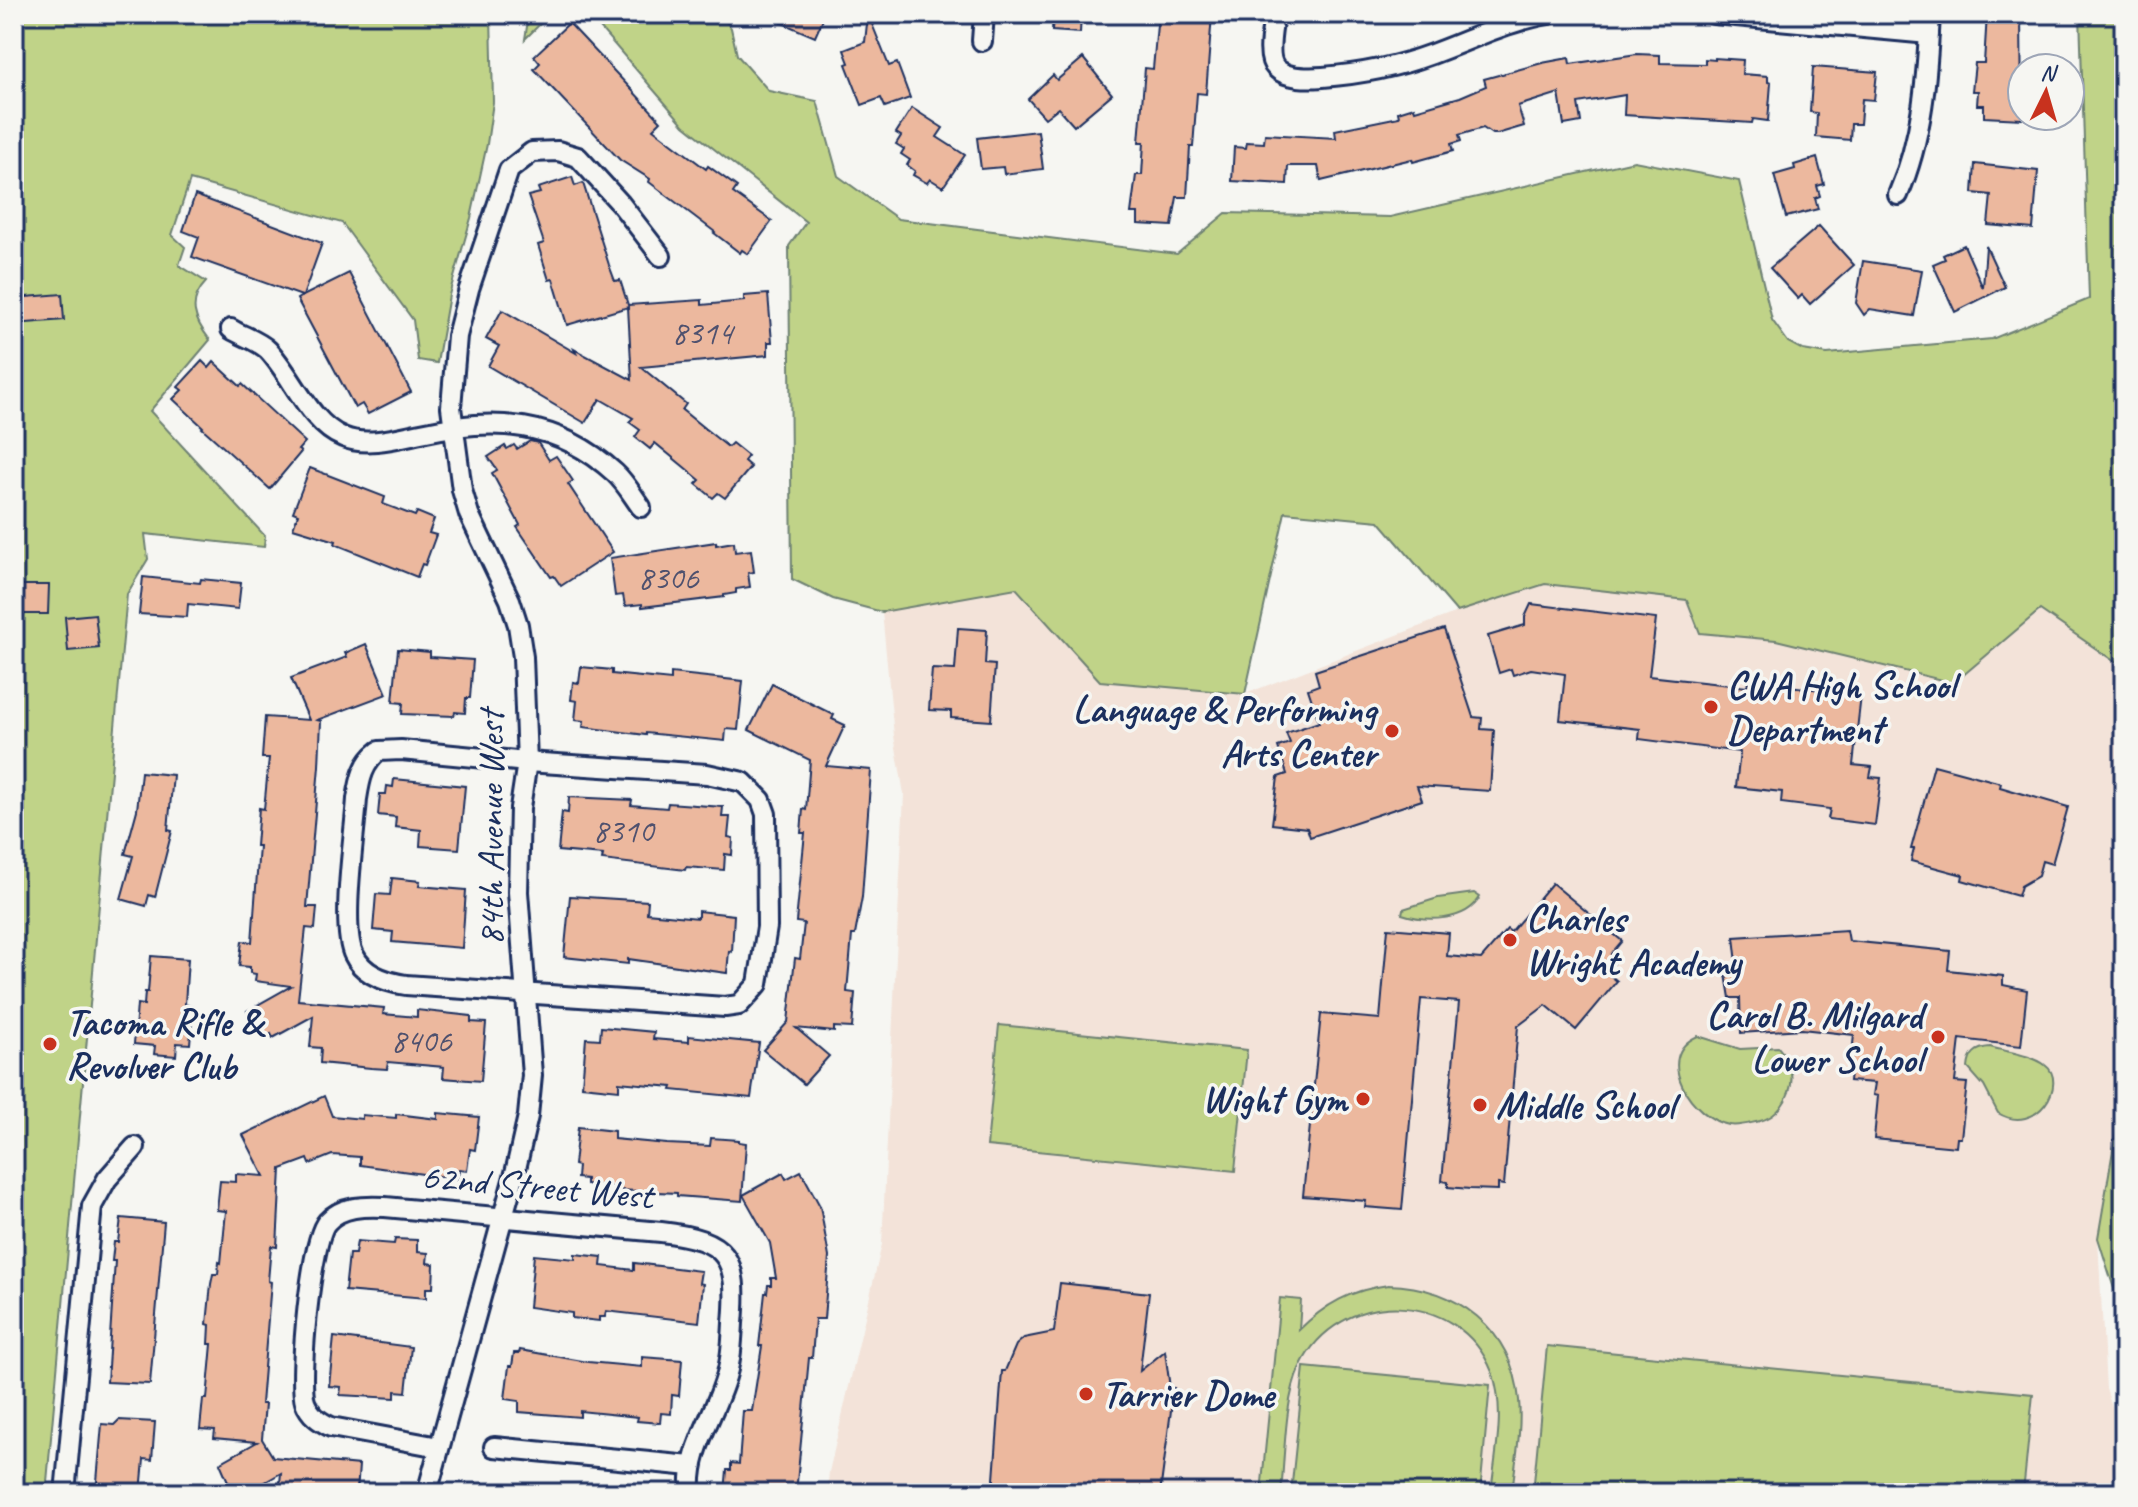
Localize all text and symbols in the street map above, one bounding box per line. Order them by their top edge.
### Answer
north arrow [2006,52,2086,132]
text: N [2040,59,2059,88]
house number: 8314 [671,311,736,354]
house number: 8306 [637,556,700,599]
place label: CWA High School Department [1727,662,1962,753]
place label: Language & Performing Arts Center [1073,686,1380,777]
marker: CWA High School Department [1702,698,1720,716]
street label: 84th Avenue West [467,705,514,946]
marker: Language & Performing Arts Center [1383,722,1401,740]
house number: 8310 [592,809,656,852]
place label: Charles Wright Academy [1526,895,1744,986]
marker: Charles Wright Academy [1501,931,1519,949]
place label: Carol B. Milgard Lower School [1706,992,1929,1083]
place label: Tacoma Rifle & Revolver Club [66,999,266,1090]
house number: 8406 [390,1019,453,1062]
marker: Carol B. Milgard Lower School [1929,1028,1947,1046]
marker: Tacoma Rifle & Revolver Club [41,1035,59,1053]
place label: Wight Gym [1202,1076,1350,1123]
place label: Middle School [1496,1082,1682,1129]
marker: Wight Gym [1354,1090,1372,1108]
marker: Middle School [1471,1096,1489,1114]
street label: 62nd Street West [419,1152,658,1220]
place label: Tarrier Dome [1102,1371,1277,1418]
marker: Tarrier Dome [1077,1385,1095,1403]

